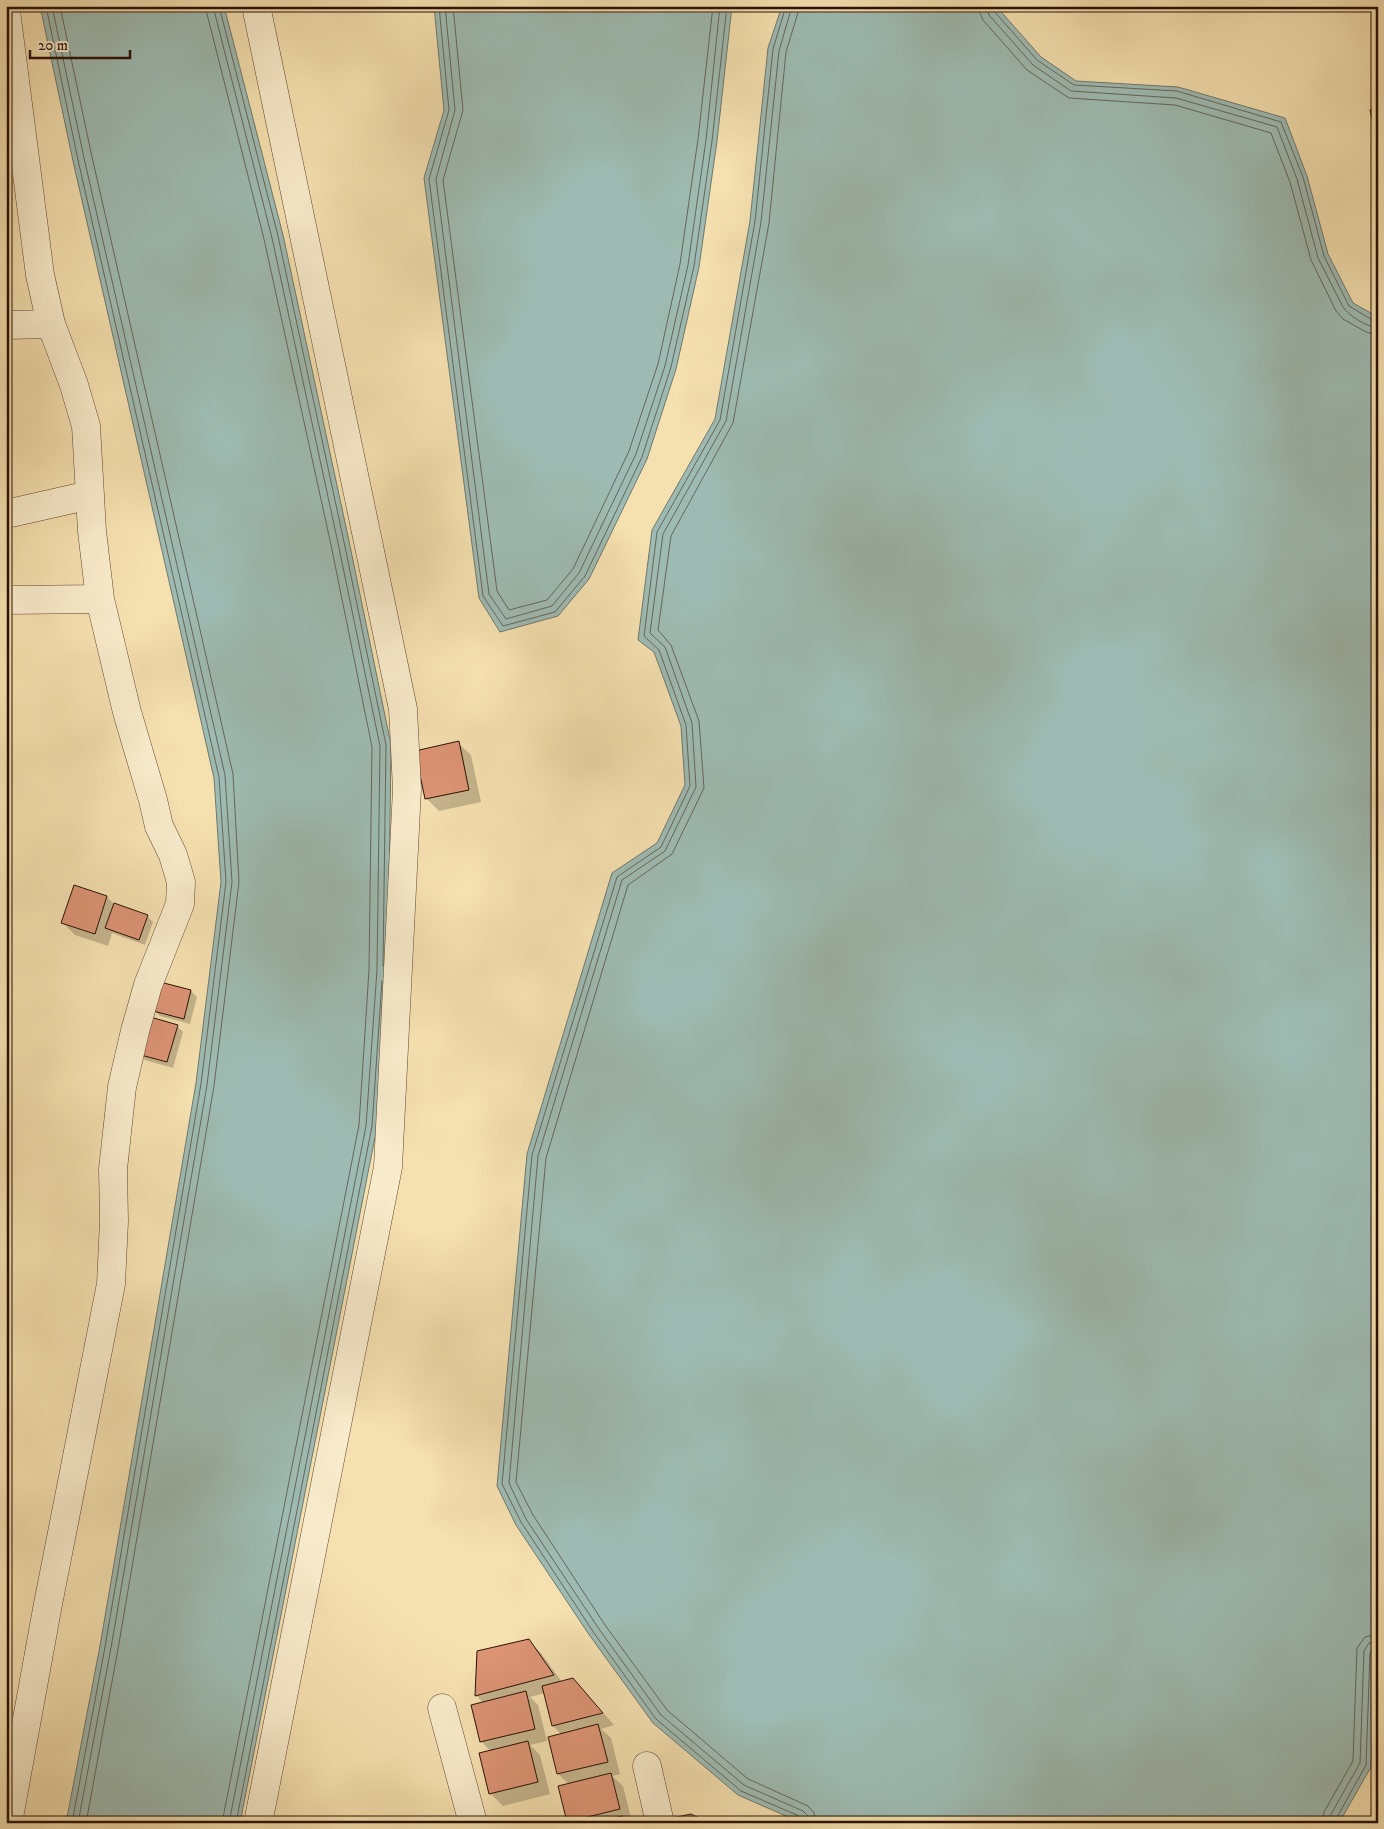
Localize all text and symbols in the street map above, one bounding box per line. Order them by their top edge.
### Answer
scale bar [30,28,130,60]
text: 20 m [38,36,68,55]

